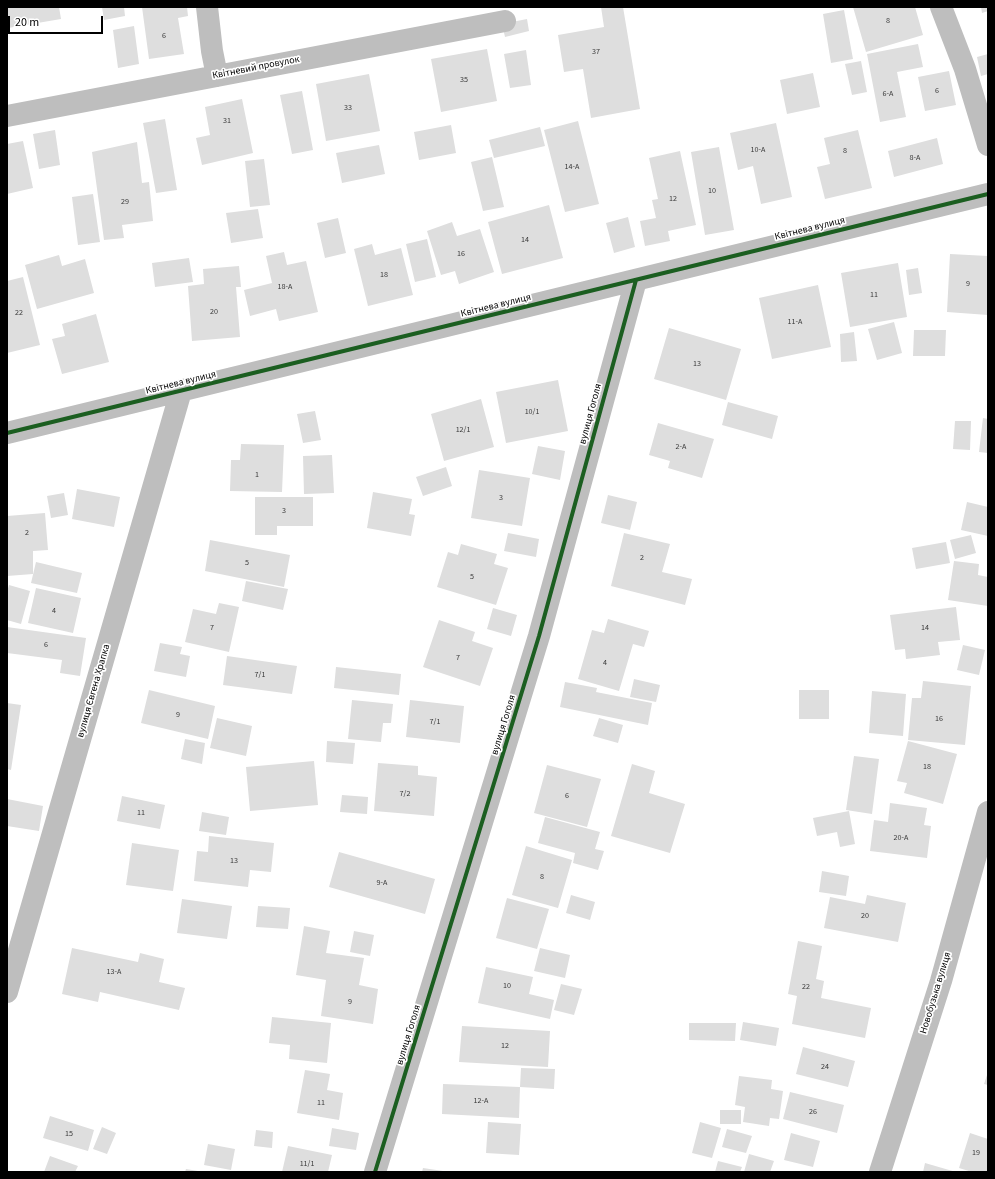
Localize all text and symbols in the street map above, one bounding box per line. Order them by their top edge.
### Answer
scale bar [10,8,105,34]
text: 20 m [15,14,39,31]
house number: 8 [886,16,890,26]
house number: 6 [162,31,166,41]
house number: 37 [592,47,600,57]
street label: Квітневий провулок [211,54,301,82]
house number: 35 [460,75,468,85]
house number: 6 [935,86,939,96]
house number: 6-А [883,89,893,99]
house number: 33 [344,103,352,113]
house number: 31 [223,116,231,126]
house number: 10-А [751,145,765,155]
house number: 8 [843,146,847,156]
house number: 8-А [910,153,920,163]
house number: 14-А [565,162,579,172]
house number: 10 [708,186,716,196]
house number: 12 [669,194,677,204]
house number: 29 [121,197,129,207]
street label: Квітнева вулиця [774,214,846,244]
house number: 14 [521,235,529,245]
house number: 16 [457,249,465,259]
house number: 18 [380,270,388,280]
house number: 9 [966,279,970,289]
house number: 18-А [278,282,292,292]
house number: 11 [870,290,878,300]
street label: Квітнева вулиця [460,291,532,321]
house number: 20 [210,307,218,317]
house number: 22 [15,308,23,318]
house number: 11-А [788,317,802,327]
house number: 13 [693,359,701,369]
street label: Квітнева вулиця [145,368,217,398]
street label: вулиця Гоголя [577,382,605,446]
house number: 10/1 [525,407,539,417]
house number: 12/1 [456,425,470,435]
house number: 2-А [676,442,686,452]
house number: 1 [255,470,259,480]
house number: 3 [499,493,503,503]
house number: 3 [282,506,286,516]
house number: 2 [25,528,29,538]
house number: 2 [640,553,644,563]
house number: 5 [245,558,249,568]
house number: 5 [470,572,474,582]
house number: 4 [52,606,56,616]
house number: 7 [210,623,214,633]
house number: 14 [921,623,929,633]
house number: 6 [44,640,48,650]
street label: вулиця Євгена Храпка [75,643,113,739]
house number: 7 [456,653,460,663]
house number: 4 [603,658,607,668]
house number: 7/1 [255,670,265,680]
street label: вулиця Гоголя [489,693,519,757]
house number: 9 [176,710,180,720]
house number: 16 [935,714,943,724]
house number: 7/1 [430,717,440,727]
house number: 18 [923,762,931,772]
house number: 7/2 [400,789,410,799]
house number: 6 [565,791,569,801]
house number: 11 [137,808,145,818]
house number: 20-А [894,833,908,843]
house number: 13 [230,856,238,866]
house number: 8 [540,872,544,882]
house number: 9-А [377,878,387,888]
house number: 20 [861,911,869,921]
street label: Новобузька вулиця [918,951,954,1035]
house number: 13-А [107,967,121,977]
house number: 10 [503,981,511,991]
house number: 22 [802,982,810,992]
house number: 9 [348,997,352,1007]
street label: вулиця Гоголя [394,1003,424,1067]
house number: 12 [501,1041,509,1051]
house number: 24 [821,1062,829,1072]
house number: 12-А [474,1096,488,1106]
house number: 11 [317,1098,325,1108]
house number: 26 [809,1107,817,1117]
house number: 15 [65,1129,73,1139]
house number: 19 [972,1148,980,1158]
house number: 11/1 [300,1159,314,1169]

